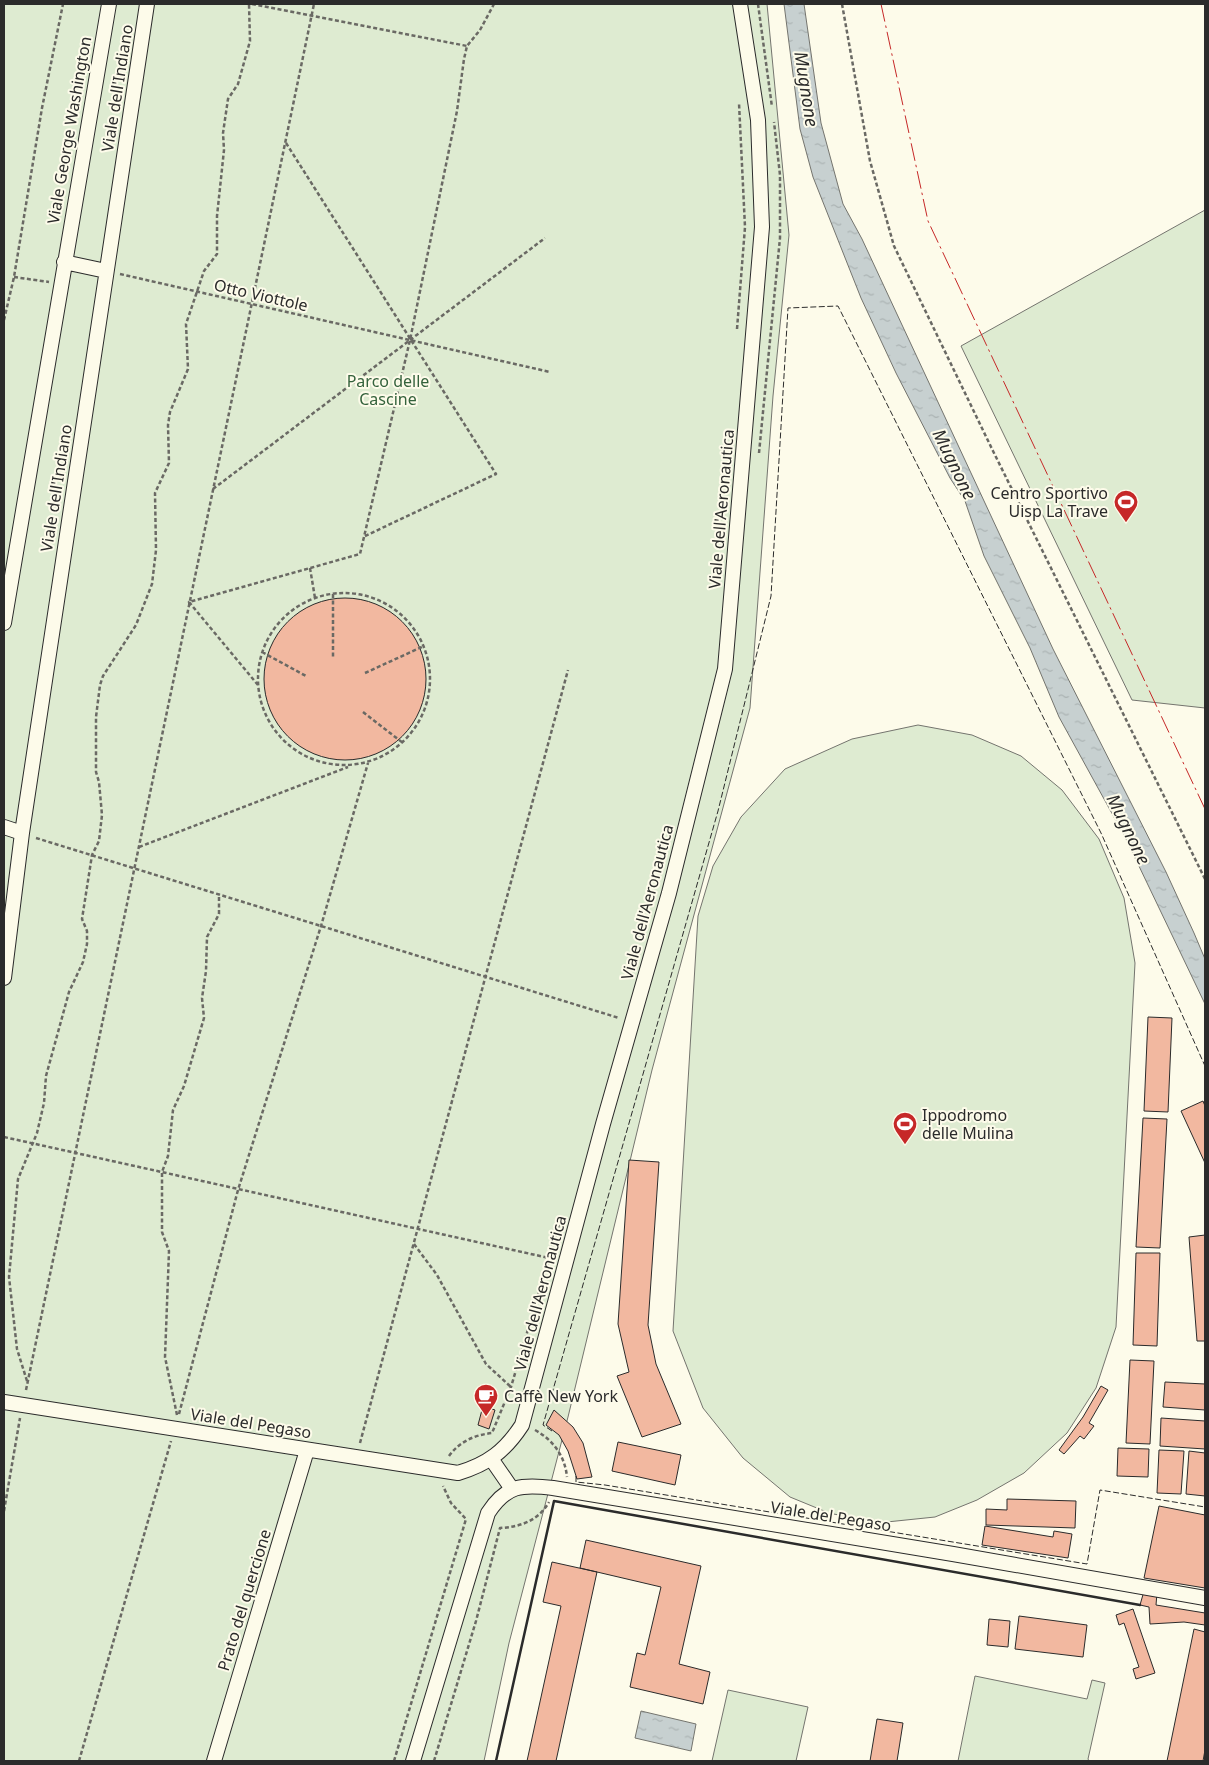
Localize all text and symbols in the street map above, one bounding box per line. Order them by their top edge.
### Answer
street label: Viale dell'Indiano [96,23,138,153]
street label: Viale George Washington [42,34,96,226]
water label: Mugnone [789,50,825,128]
street label: Otto Viottole [212,274,310,316]
park label: Parco delle Cascine [347,370,429,410]
street label: Viale dell'Indiano [35,423,77,553]
water label: Mugnone [928,425,982,503]
street label: Viale dell'Aeronautica [703,428,739,590]
place label: Centro Sportivo Uisp La Trave [990,482,1108,522]
sports icon: Centro Sportivo Uisp La Trave [1113,489,1139,523]
water label: Mugnone [1102,790,1156,868]
street label: Viale dell'Aeronautica [616,822,678,982]
place label: Ippodromo delle Mulina [922,1104,1014,1144]
sports icon: Ippodromo delle Mulina [892,1111,918,1145]
street label: Viale dell'Aeronautica [509,1213,571,1373]
cafe icon: Caffè New York [473,1383,499,1417]
place label: Caffè New York [504,1385,618,1407]
street label: Viale del Pegaso [189,1403,313,1443]
street label: Viale del Pegaso [769,1496,893,1536]
street label: Prato del quercione [212,1526,276,1674]

